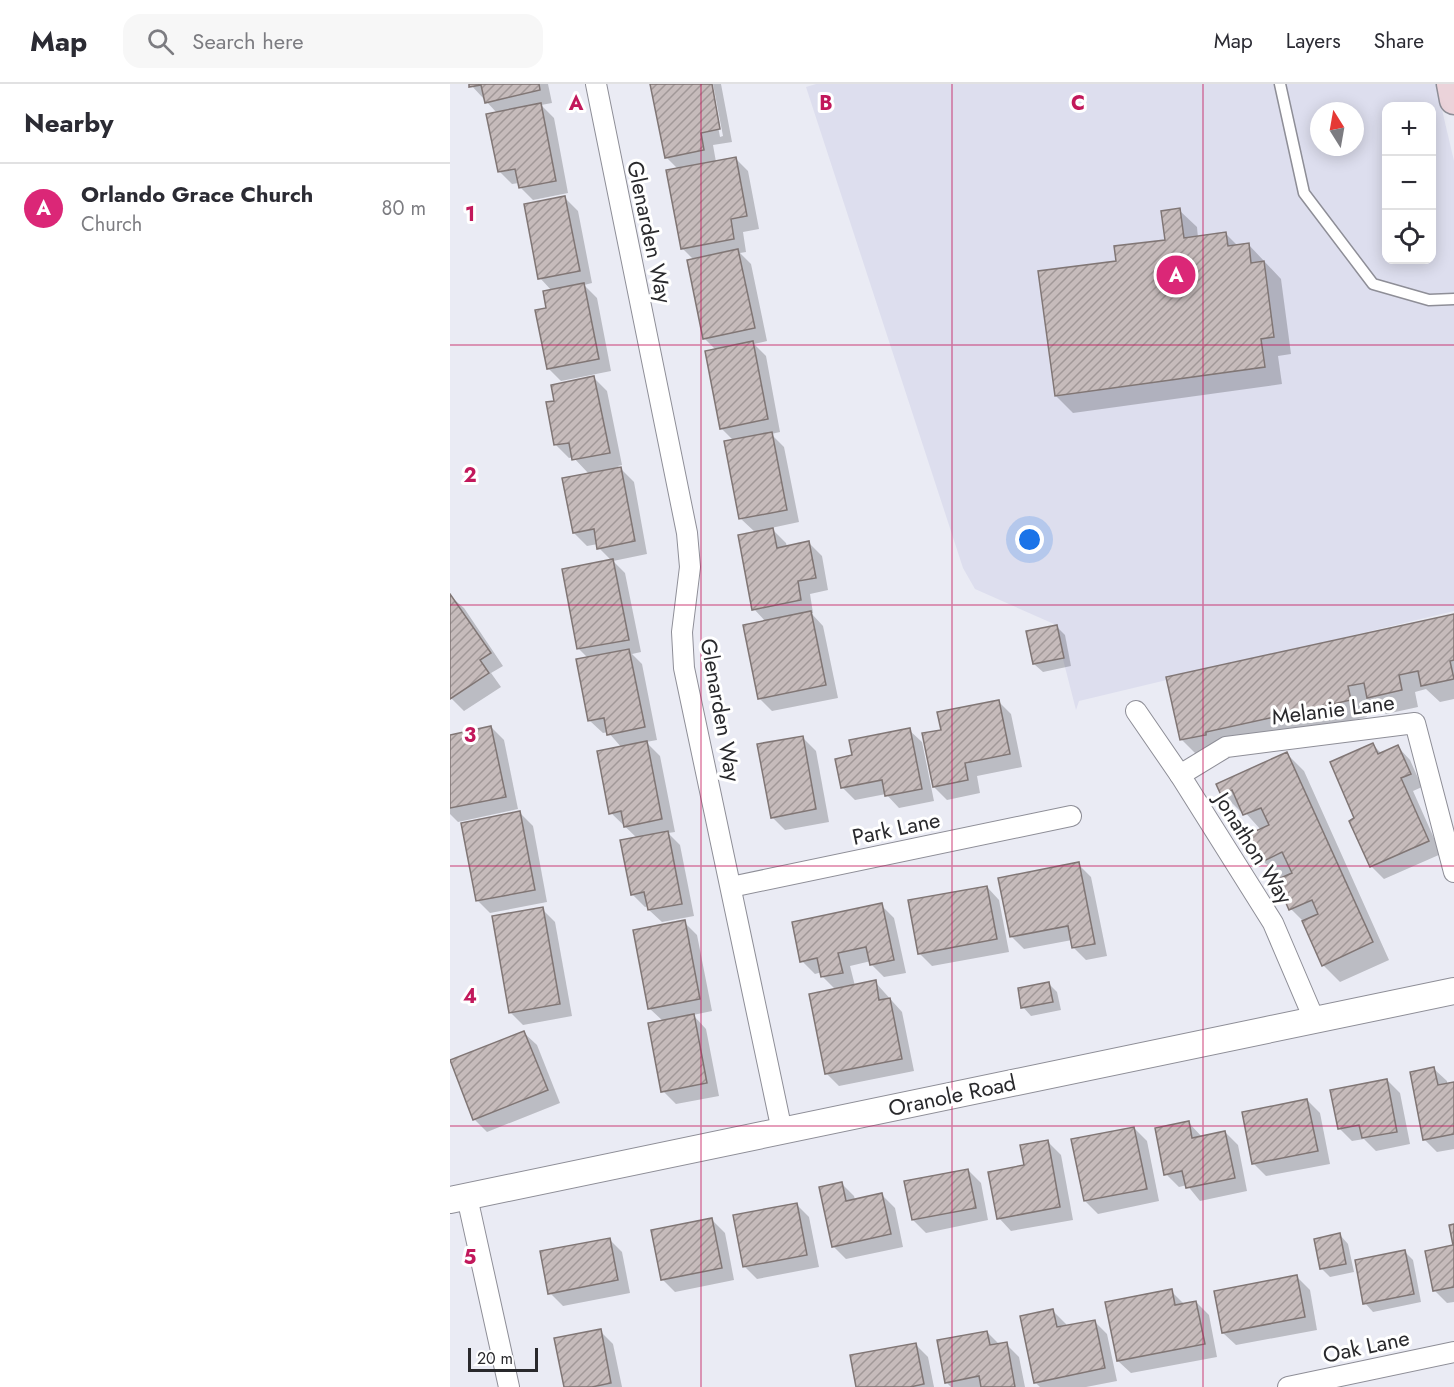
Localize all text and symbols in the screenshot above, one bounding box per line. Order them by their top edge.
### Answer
search box [123,14,543,68]
text: Map [30,21,87,62]
icon: search [144,25,177,58]
text: Search here [192,25,304,57]
text: Map [1214,26,1253,56]
text: Layers [1286,26,1341,56]
text: Share [1374,26,1424,56]
text: A [568,89,584,118]
text: B [819,89,833,118]
text: C [1071,89,1085,118]
north arrow [1310,102,1364,156]
map controls [1382,102,1436,264]
button: + [1382,102,1436,156]
text: Nearby [24,104,113,142]
button: − [1382,156,1436,210]
street label: Glenarden Way [619,158,681,306]
text: Orlando Grace Church [81,178,313,210]
text: A [36,194,51,223]
text: 80 m [381,194,426,223]
text: 1 [465,200,475,229]
text: Church [81,210,142,239]
button: locate [1382,210,1436,264]
pin: A [1156,252,1196,297]
text: 2 [463,461,477,490]
your location [1015,525,1044,554]
street label: Glenarden Way [693,636,749,784]
street label: Melanie Lane [1270,686,1396,732]
text: 3 [464,721,476,750]
street label: Jonathon Way [1205,783,1301,910]
street label: Park Lane [849,803,943,853]
text: 4 [463,982,477,1011]
street label: Oranole Road [885,1066,1019,1124]
text: 5 [464,1243,477,1272]
street label: Oak Lane [1320,1321,1412,1371]
scale bar [468,1345,538,1372]
text: 20 m [477,1347,513,1370]

